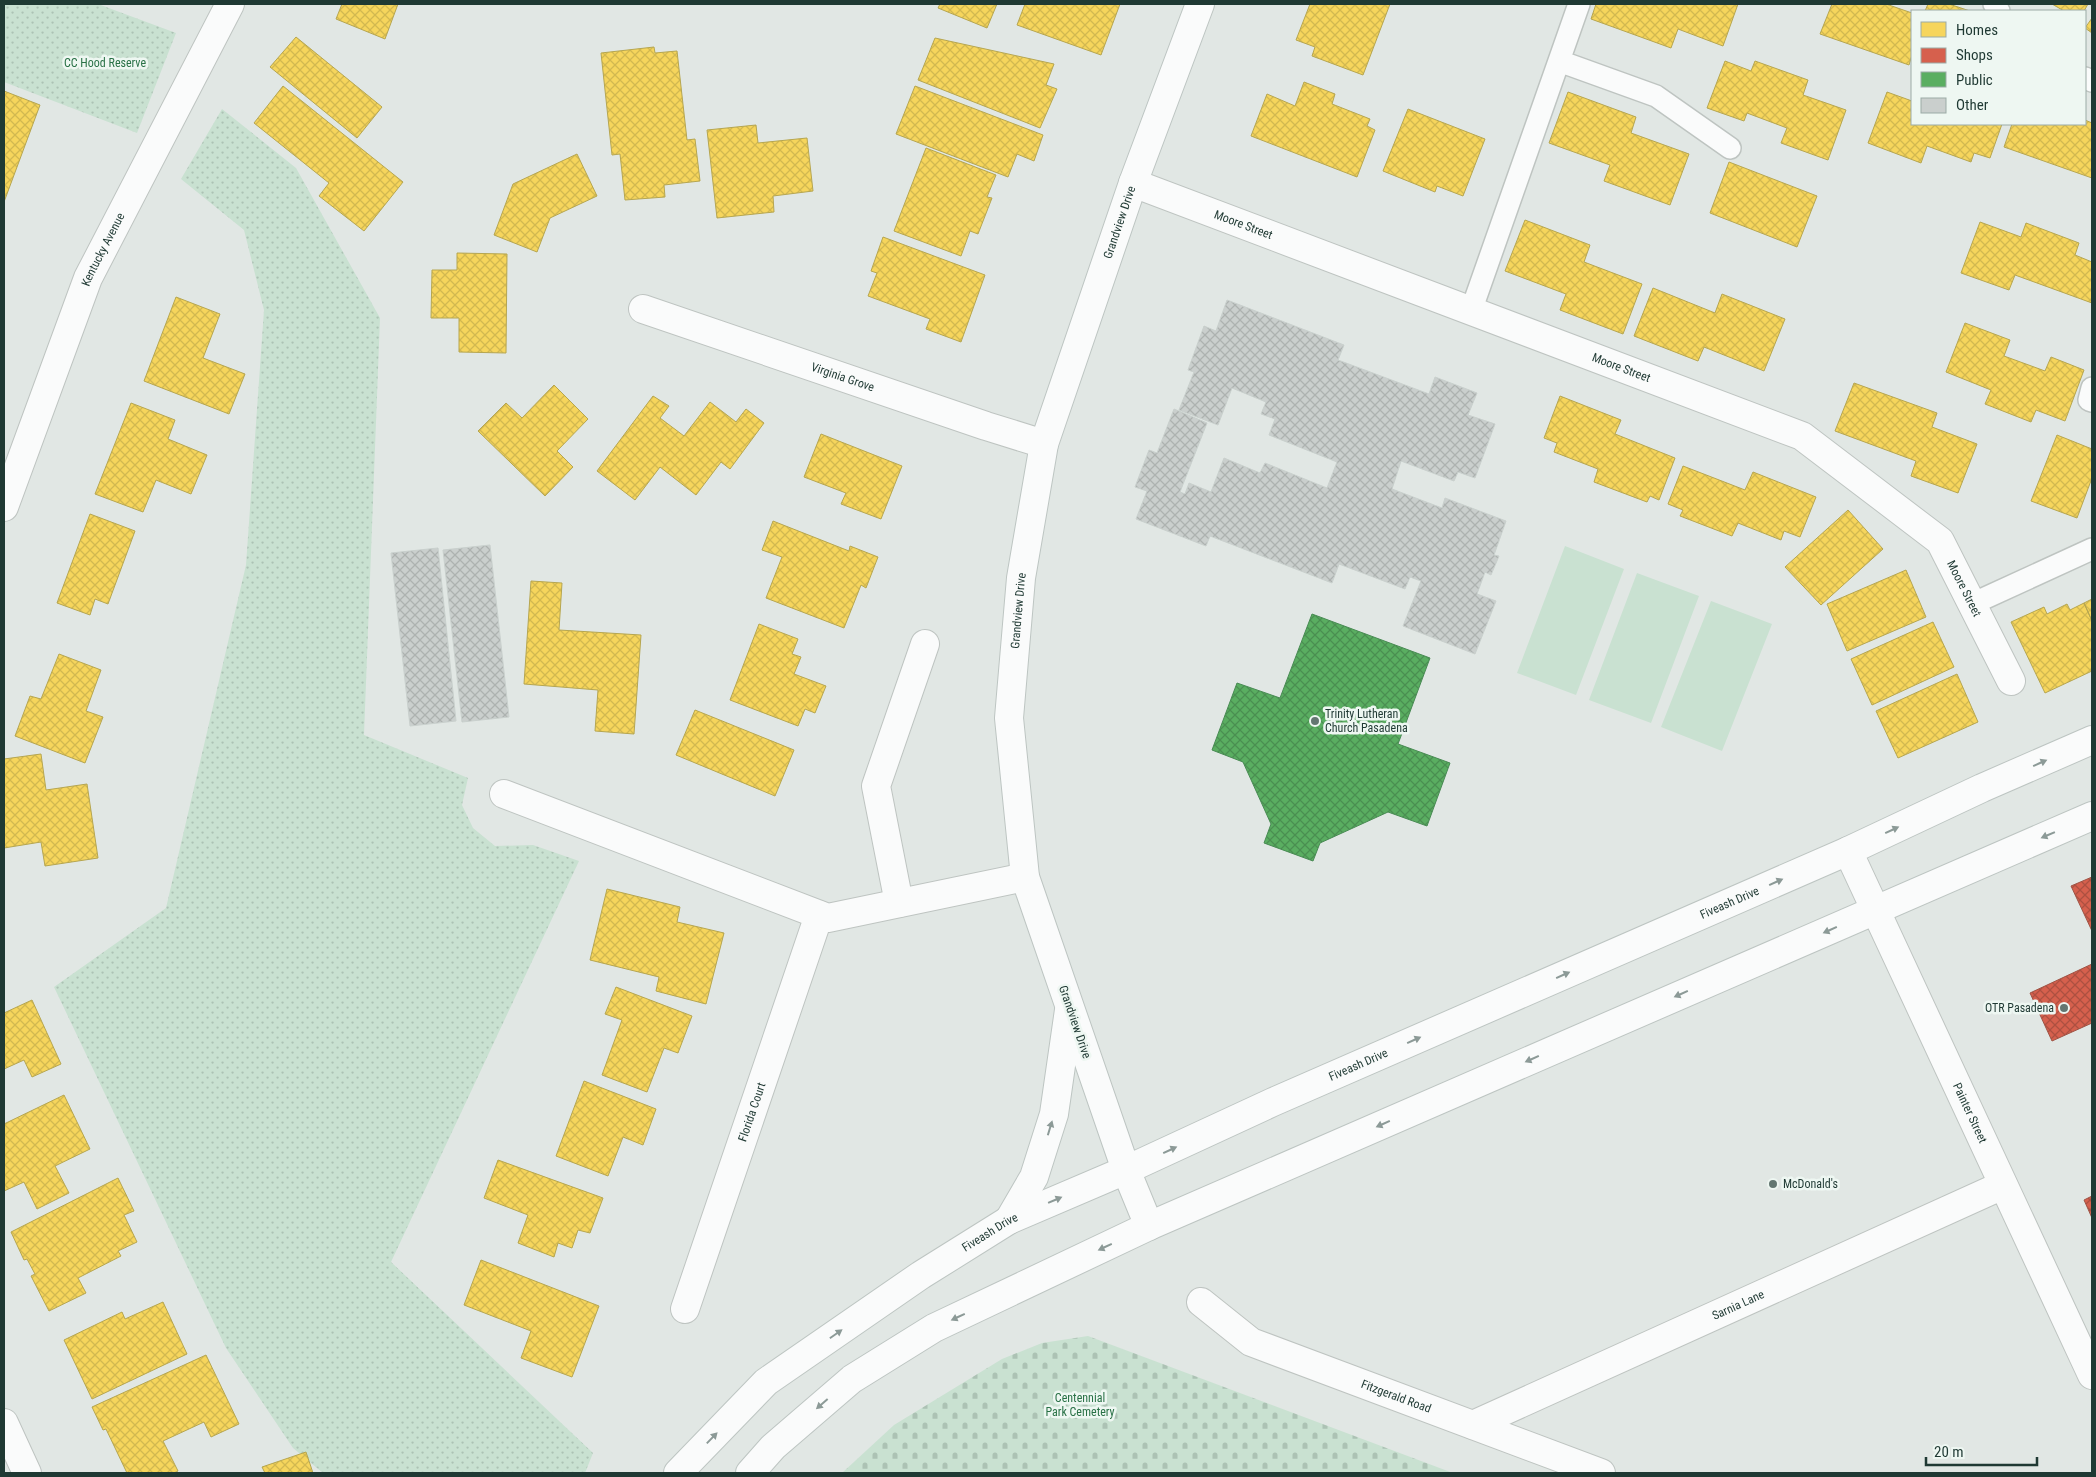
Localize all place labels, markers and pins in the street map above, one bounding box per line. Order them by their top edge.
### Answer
place label: Trinity Lutheran Church Pasadena [1325,707,1408,735]
marker: Trinity Lutheran Church Pasadena [1309,715,1321,727]
place label: OTR Pasadena [1985,1001,2054,1015]
marker: OTR Pasadena [2058,1002,2070,1014]
place label: McDonald's [1783,1177,1838,1191]
marker: McDonald's [1767,1178,1779,1190]

